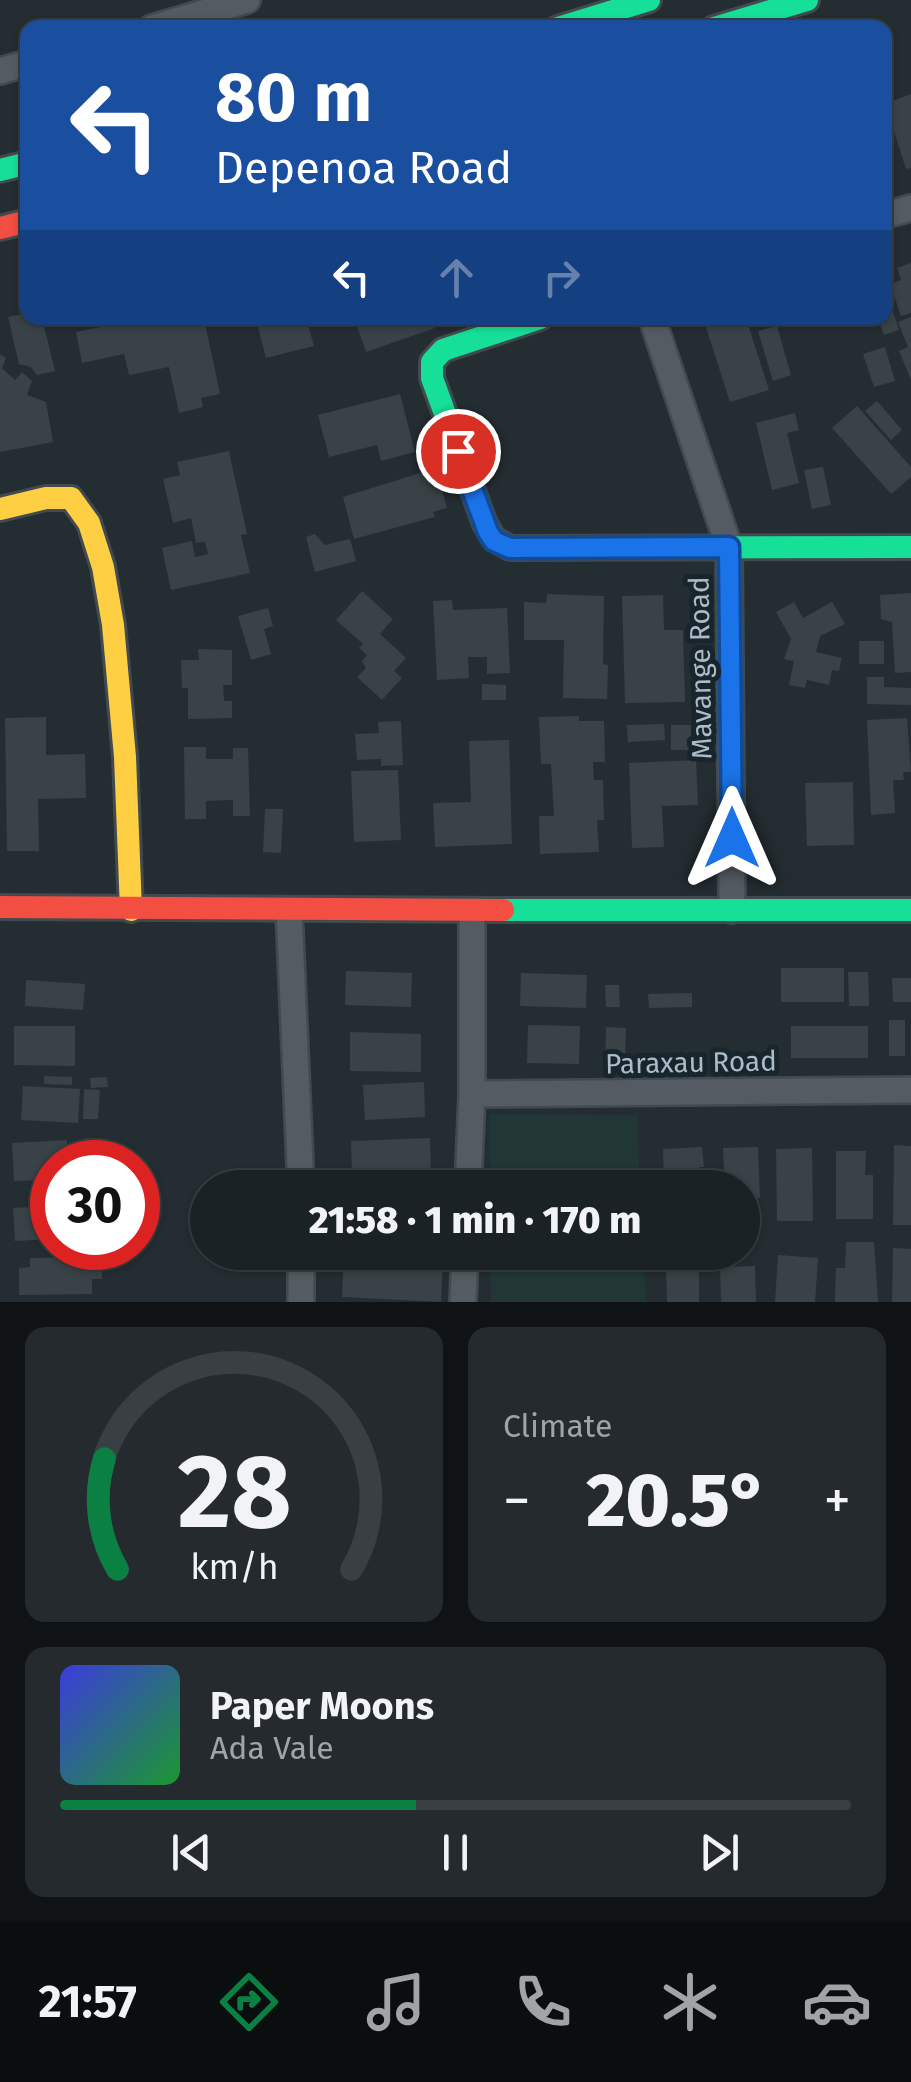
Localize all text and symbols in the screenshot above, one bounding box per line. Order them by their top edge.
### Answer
text: 80 m [215,56,372,140]
icon: left [50,60,180,190]
text: Depenoa Road [215,141,512,195]
icon: left [324,250,379,305]
icon: ahead [429,250,484,305]
icon: right [534,250,589,305]
pin [416,409,501,494]
icon: arrive [431,424,486,479]
street label: Mavange Road [682,576,719,760]
position arrow [680,786,784,890]
street label: Paraxau Road [605,1045,777,1080]
speed limit sign: 30 [30,1140,160,1270]
text: 21:58 · 1 min · 170 m [309,1197,641,1243]
text: Climate [503,1407,612,1445]
text: 28 [177,1430,291,1555]
text: 20.5° [586,1456,768,1546]
text: − [503,1468,531,1534]
text: + [824,1468,851,1534]
text: km/h [190,1546,278,1588]
text: Paper Moons [210,1683,434,1729]
text: Ada Vale [210,1729,334,1767]
icon: previous [164,1825,219,1880]
icon: pause [428,1825,483,1880]
icon: next [692,1825,747,1880]
icon: directions [214,1967,284,2037]
icon: music [361,1967,431,2037]
icon: phone [508,1967,578,2037]
icon: climate [655,1967,725,2037]
icon: car [802,1967,872,2037]
text: 21:57 [39,1975,137,2029]

